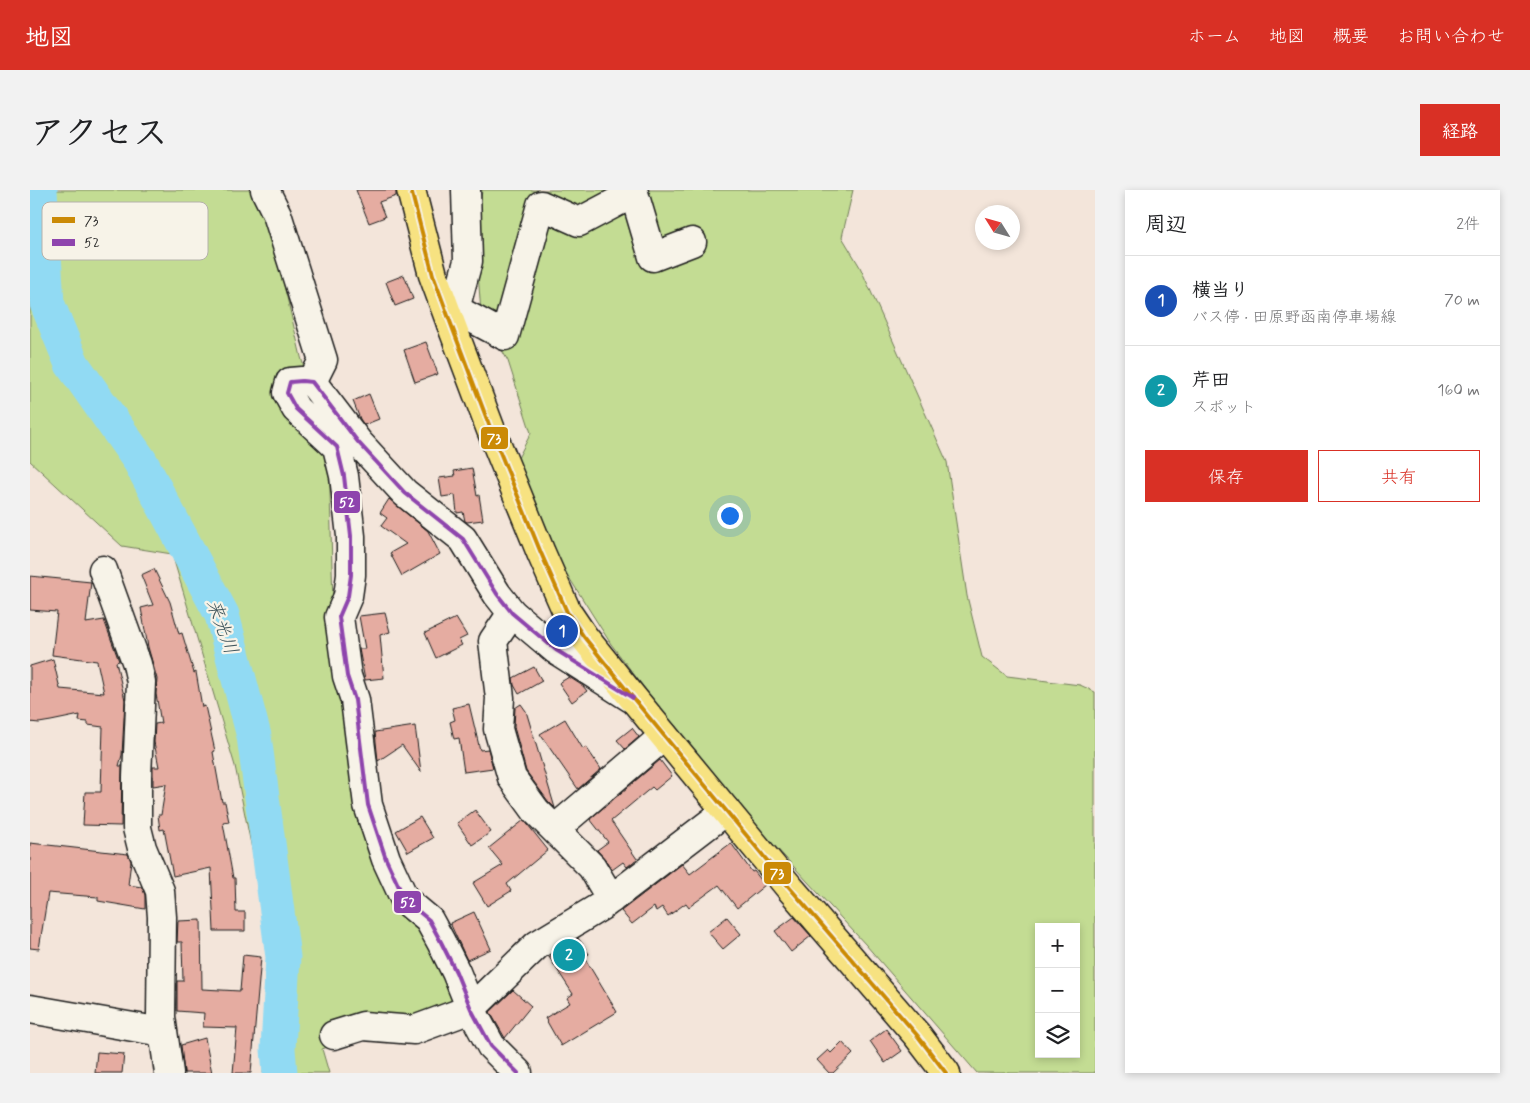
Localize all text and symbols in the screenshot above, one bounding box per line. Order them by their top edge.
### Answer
text: 地図 [25,23,73,54]
text: ホーム [1188,25,1241,49]
text: 地図 [1269,25,1305,49]
text: 概要 [1333,25,1369,49]
text: お問い合わせ [1397,25,1505,49]
button: 経路 [1420,104,1500,156]
text: アクセス [30,111,168,157]
legend [42,202,208,260]
north arrow [975,205,1020,250]
text: 周辺 [1145,211,1187,239]
text: 73 [84,212,98,230]
text: 2件 [1456,214,1480,235]
text: 52 [84,234,100,252]
text: 横当り [1192,278,1249,303]
text: 1 [1157,290,1165,311]
text: 70 m [1444,290,1480,311]
text: バス停 · 田原野函南停車場線 [1192,307,1396,328]
text: 芹田 [1192,368,1230,393]
text: 2 [1157,380,1165,401]
text: 160 m [1437,380,1480,401]
text: スポット [1192,397,1256,418]
line badge: 73 [480,426,509,450]
text: 73 [487,430,501,448]
button: 保存 [1145,450,1308,502]
button: 共有 [1318,450,1480,502]
line badge: 52 [333,490,361,514]
text: 52 [339,494,355,512]
your location [717,503,743,529]
water label: 来光川 [201,596,243,658]
pin: 1 [546,612,578,650]
line badge: 73 [763,861,792,885]
text: 73 [770,865,784,883]
line badge: 52 [393,890,422,914]
text: 52 [400,894,416,912]
map controls [1035,923,1080,1058]
button: + [1035,923,1080,968]
pin: 2 [553,936,585,974]
button: − [1035,968,1080,1013]
button: layers [1035,1013,1080,1058]

